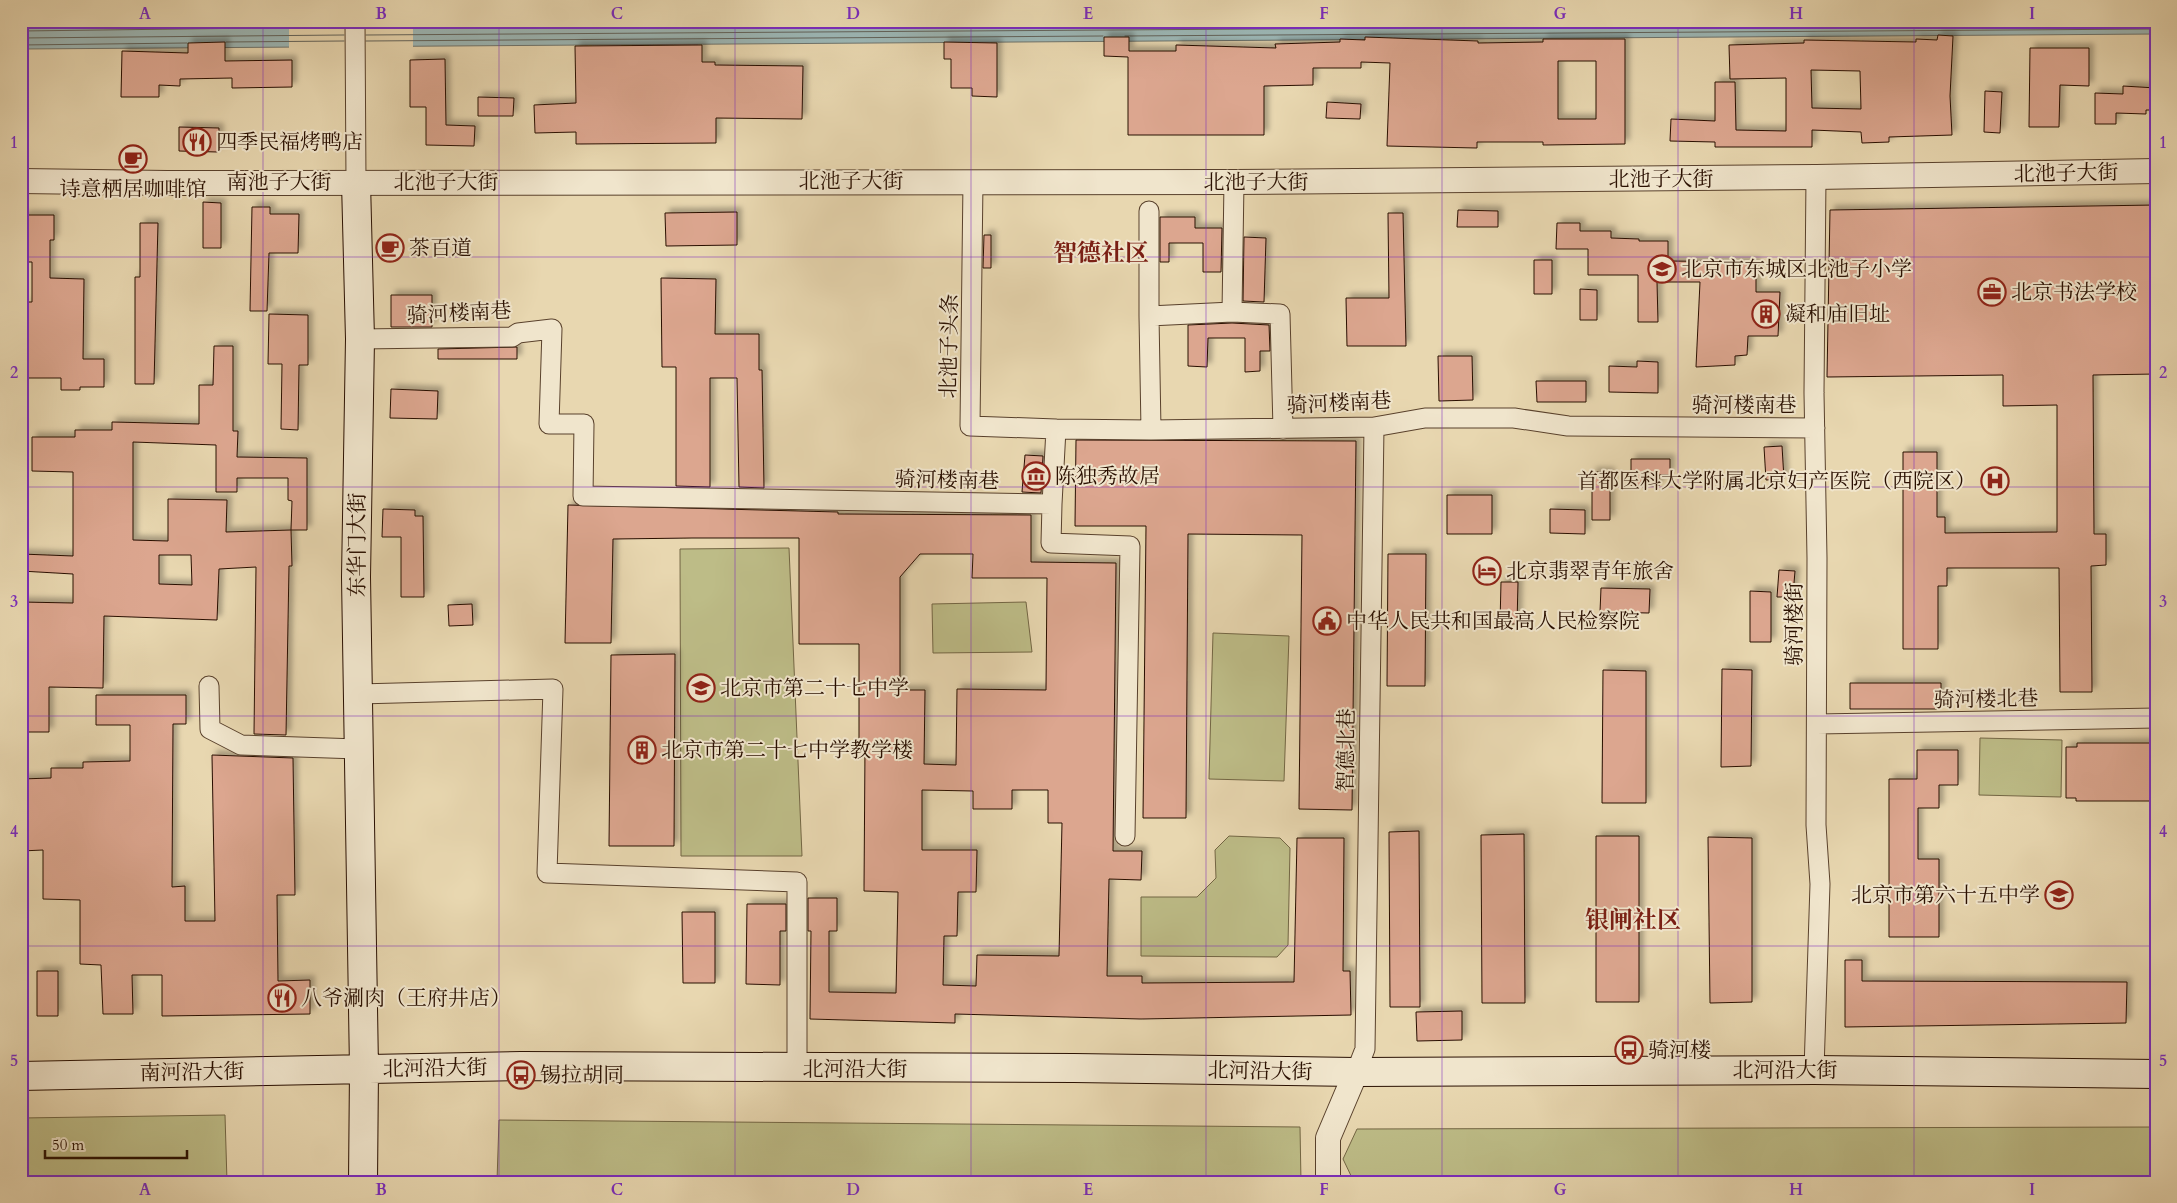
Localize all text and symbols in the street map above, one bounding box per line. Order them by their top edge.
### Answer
text: A [139,3,151,25]
text: B [375,3,387,25]
text: C [611,3,623,25]
text: D [846,3,860,25]
text: E [1083,3,1093,25]
text: F [1319,3,1329,25]
text: G [1553,3,1567,25]
text: H [1789,3,1803,25]
text: I [2029,3,2035,25]
restaurant icon: 四季民福烤鸭店 [182,127,212,157]
place label: 四季民福烤鸭店 [216,128,363,157]
text: 1 [10,132,18,154]
text: 1 [2159,132,2167,154]
cafe icon: 诗意栖居咖啡馆 [118,144,148,174]
street label: 北池子大街 [2013,158,2119,189]
street label: 北池子大街 [1609,165,1714,194]
street label: 北池子大街 [799,167,904,196]
street label: 南池子大街 [227,168,332,197]
street label: 北池子大街 [394,168,499,197]
street label: 北池子大街 [1204,168,1309,197]
place label: 诗意栖居咖啡馆 [60,175,207,204]
cafe icon: 茶百道 [375,233,405,263]
place label: 茶百道 [409,234,472,263]
district label: 智德社区 [1053,237,1149,270]
school or university icon: 北京市东城区北池子小学 [1647,254,1677,284]
place label: 北京市东城区北池子小学 [1681,255,1912,284]
office icon: 北京书法学校 [1977,277,2007,307]
place label: 北京书法学校 [2011,278,2137,307]
street label: 北池子头条 [934,293,965,399]
street label: 骑河楼南巷 [406,296,512,331]
building icon: 凝和庙旧址 [1751,299,1781,329]
place label: 凝和庙旧址 [1785,300,1890,329]
text: 2 [10,362,18,384]
text: 2 [2159,362,2167,384]
street label: 骑河楼南巷 [1286,386,1392,421]
street label: 骑河楼南巷 [1692,391,1797,420]
museum icon: 陈独秀故居 [1021,461,1051,491]
place label: 陈独秀故居 [1055,462,1160,491]
street label: 骑河楼南巷 [894,465,1000,496]
hospital icon: 首都医科大学附属北京妇产医院（西院区） [1980,466,2010,496]
place label: 首都医科大学附属北京妇产医院（西院区） [1577,467,1976,496]
street label: 东华门大街 [343,493,372,598]
hotel icon: 北京翡翠青年旅舍 [1472,556,1502,586]
place label: 北京翡翠青年旅舍 [1506,557,1674,586]
street label: 骑河楼街 [1780,582,1809,666]
text: 3 [10,591,18,613]
text: 3 [2159,591,2167,613]
public building icon: 中华人民共和国最高人民检察院 [1312,606,1342,636]
place label: 中华人民共和国最高人民检察院 [1346,607,1640,636]
school or university icon: 北京市第二十七中学 [686,673,716,703]
place label: 北京市第二十七中学 [720,674,909,703]
street label: 骑河楼北巷 [1933,684,2039,715]
street label: 智德北巷 [1331,708,1362,792]
building icon: 北京市第二十七中学教学楼 [627,735,657,765]
place label: 北京市第二十七中学教学楼 [661,736,913,765]
text: 4 [10,821,18,843]
text: 4 [2159,821,2167,843]
school or university icon: 北京市第六十五中学 [2044,880,2074,910]
place label: 北京市第六十五中学 [1851,881,2040,910]
district label: 银闸社区 [1585,904,1681,937]
restaurant icon: 八爷涮肉（王府井店） [267,983,297,1013]
place label: 八爷涮肉（王府井店） [301,984,511,1013]
bus stop icon: 骑河楼 [1614,1035,1644,1065]
place label: 骑河楼 [1648,1036,1711,1065]
text: 5 [10,1050,18,1072]
text: 5 [2159,1050,2167,1072]
street label: 北河沿大街 [382,1053,488,1084]
street label: 北河沿大街 [803,1055,908,1084]
street label: 北河沿大街 [1207,1056,1313,1087]
street label: 北河沿大街 [1733,1056,1838,1085]
street label: 南河沿大街 [139,1057,245,1088]
bus stop icon: 锡拉胡同 [506,1060,536,1090]
place label: 锡拉胡同 [540,1061,624,1090]
scale bar [45,1128,188,1160]
text: 50 m [52,1135,84,1155]
text: A [139,1179,151,1201]
text: B [375,1179,387,1201]
text: C [611,1179,623,1201]
text: D [846,1179,860,1201]
text: E [1083,1179,1093,1201]
text: F [1319,1179,1329,1201]
text: G [1553,1179,1567,1201]
text: H [1789,1179,1803,1201]
text: I [2029,1179,2035,1201]

